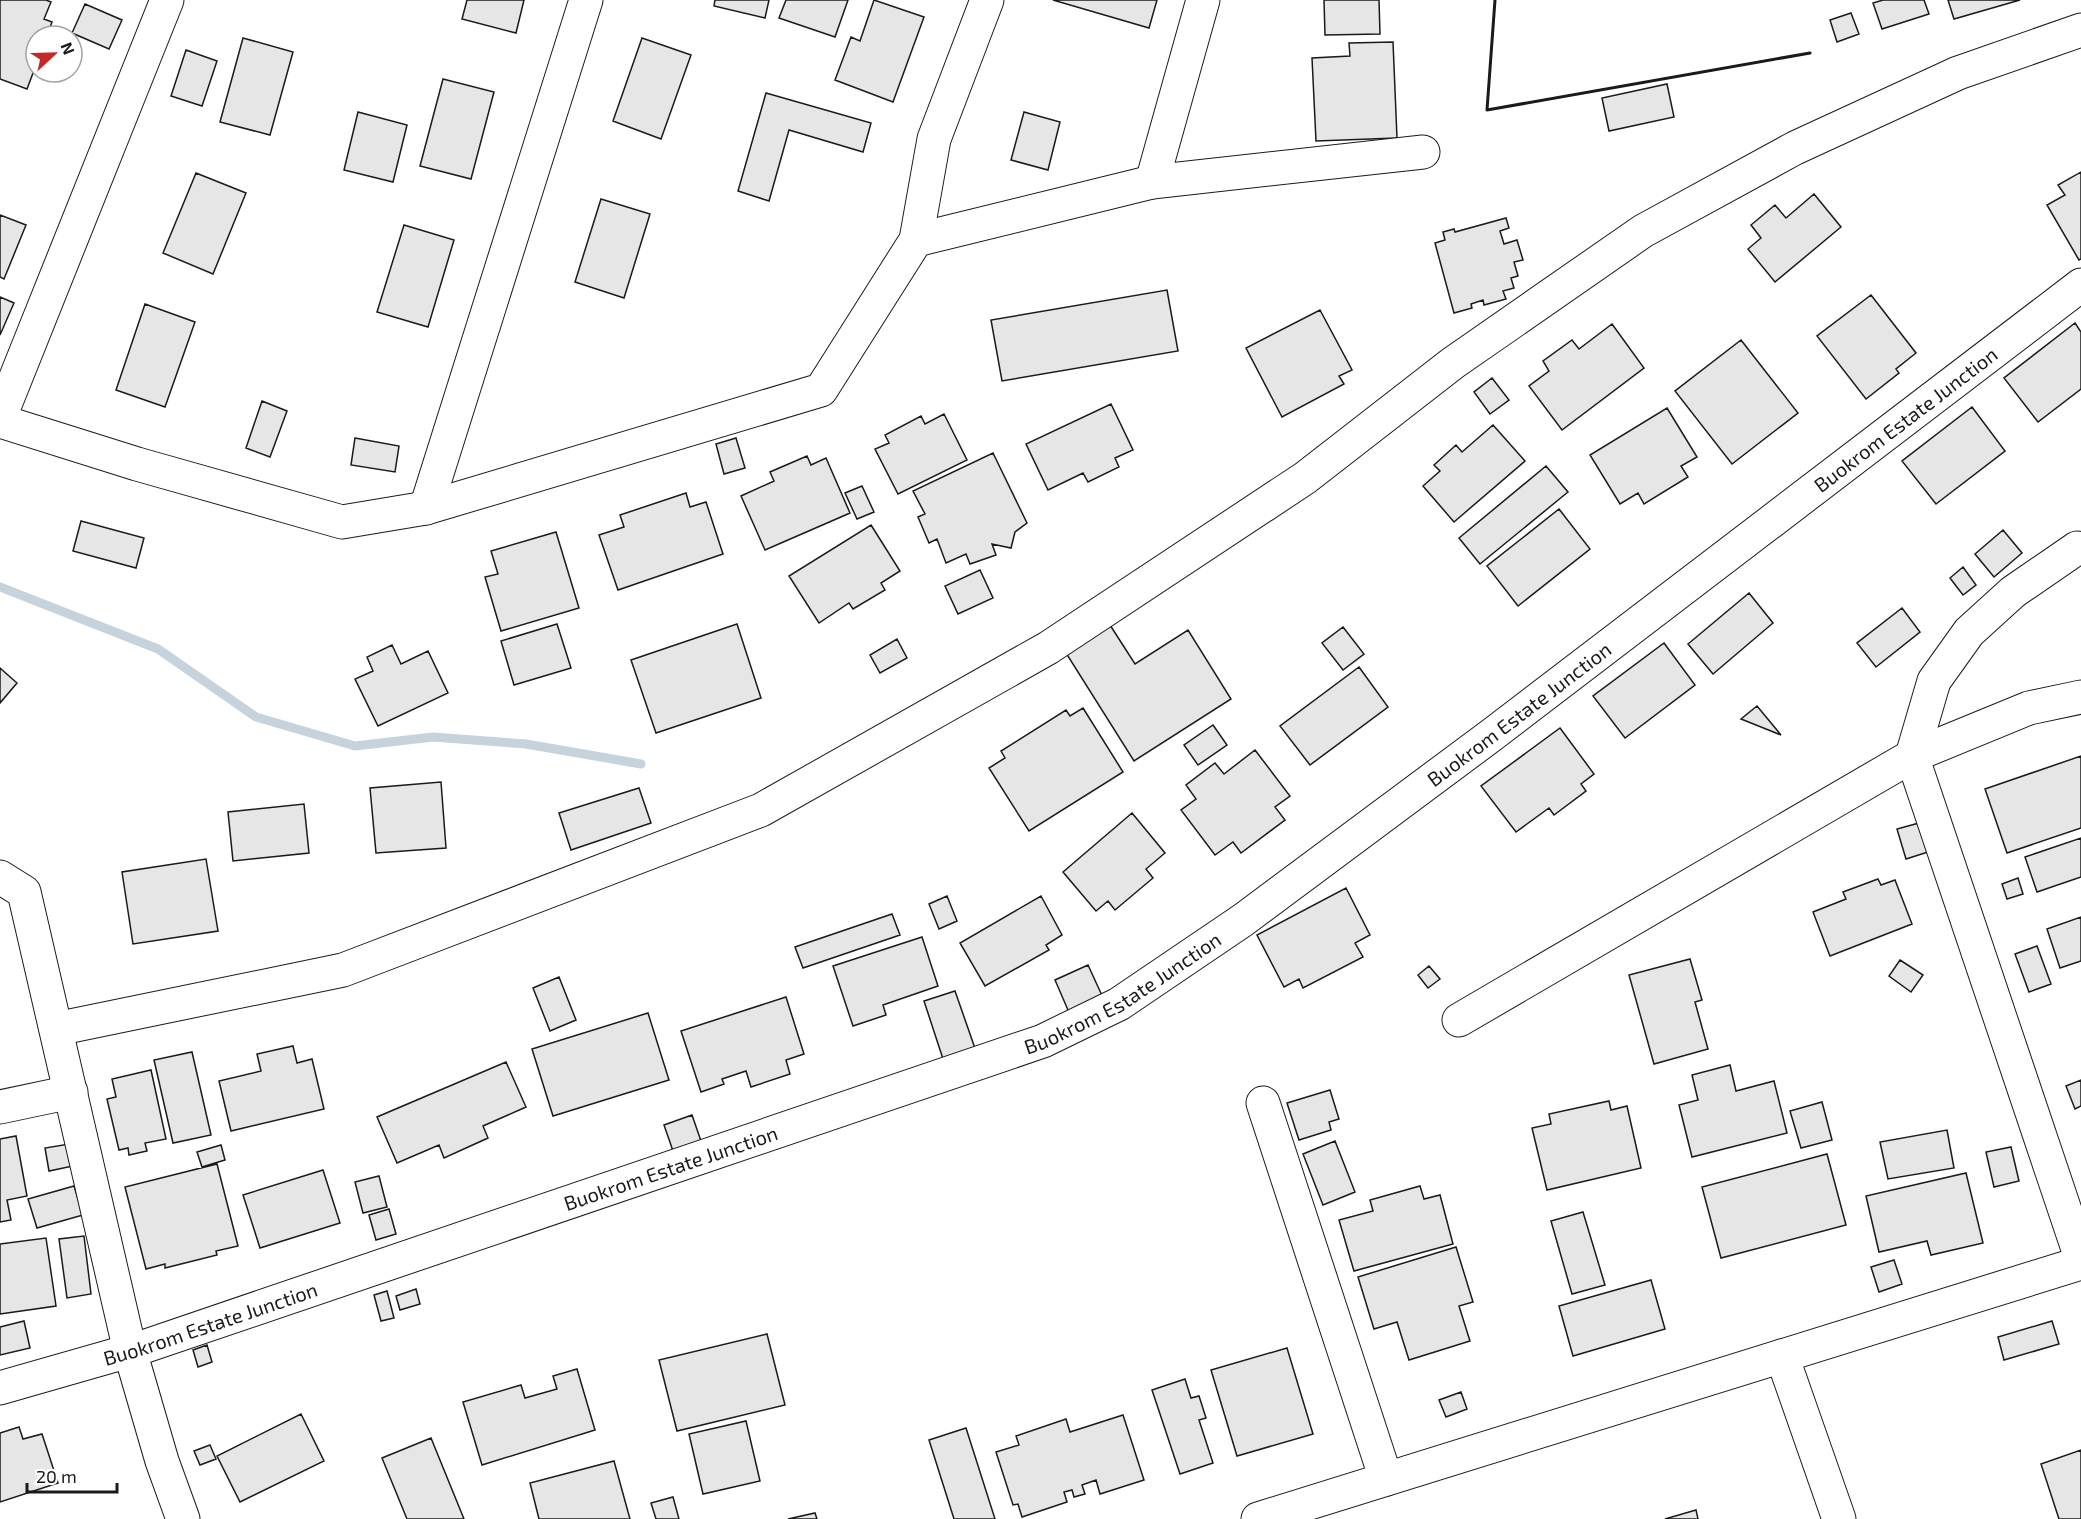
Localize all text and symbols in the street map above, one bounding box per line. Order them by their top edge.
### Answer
north arrow [24,24,84,84]
text: N [57,39,79,57]
street label: Buokrom Estate Junction [1809,342,2002,497]
street label: Buokrom Estate Junction [1422,637,1615,791]
street label: Buokrom Estate Junction [1021,927,1225,1059]
street label: Buokrom Estate Junction [561,1120,781,1215]
street label: Buokrom Estate Junction [100,1277,320,1370]
scale bar [27,1456,117,1494]
text: 20 m [36,1465,77,1487]

